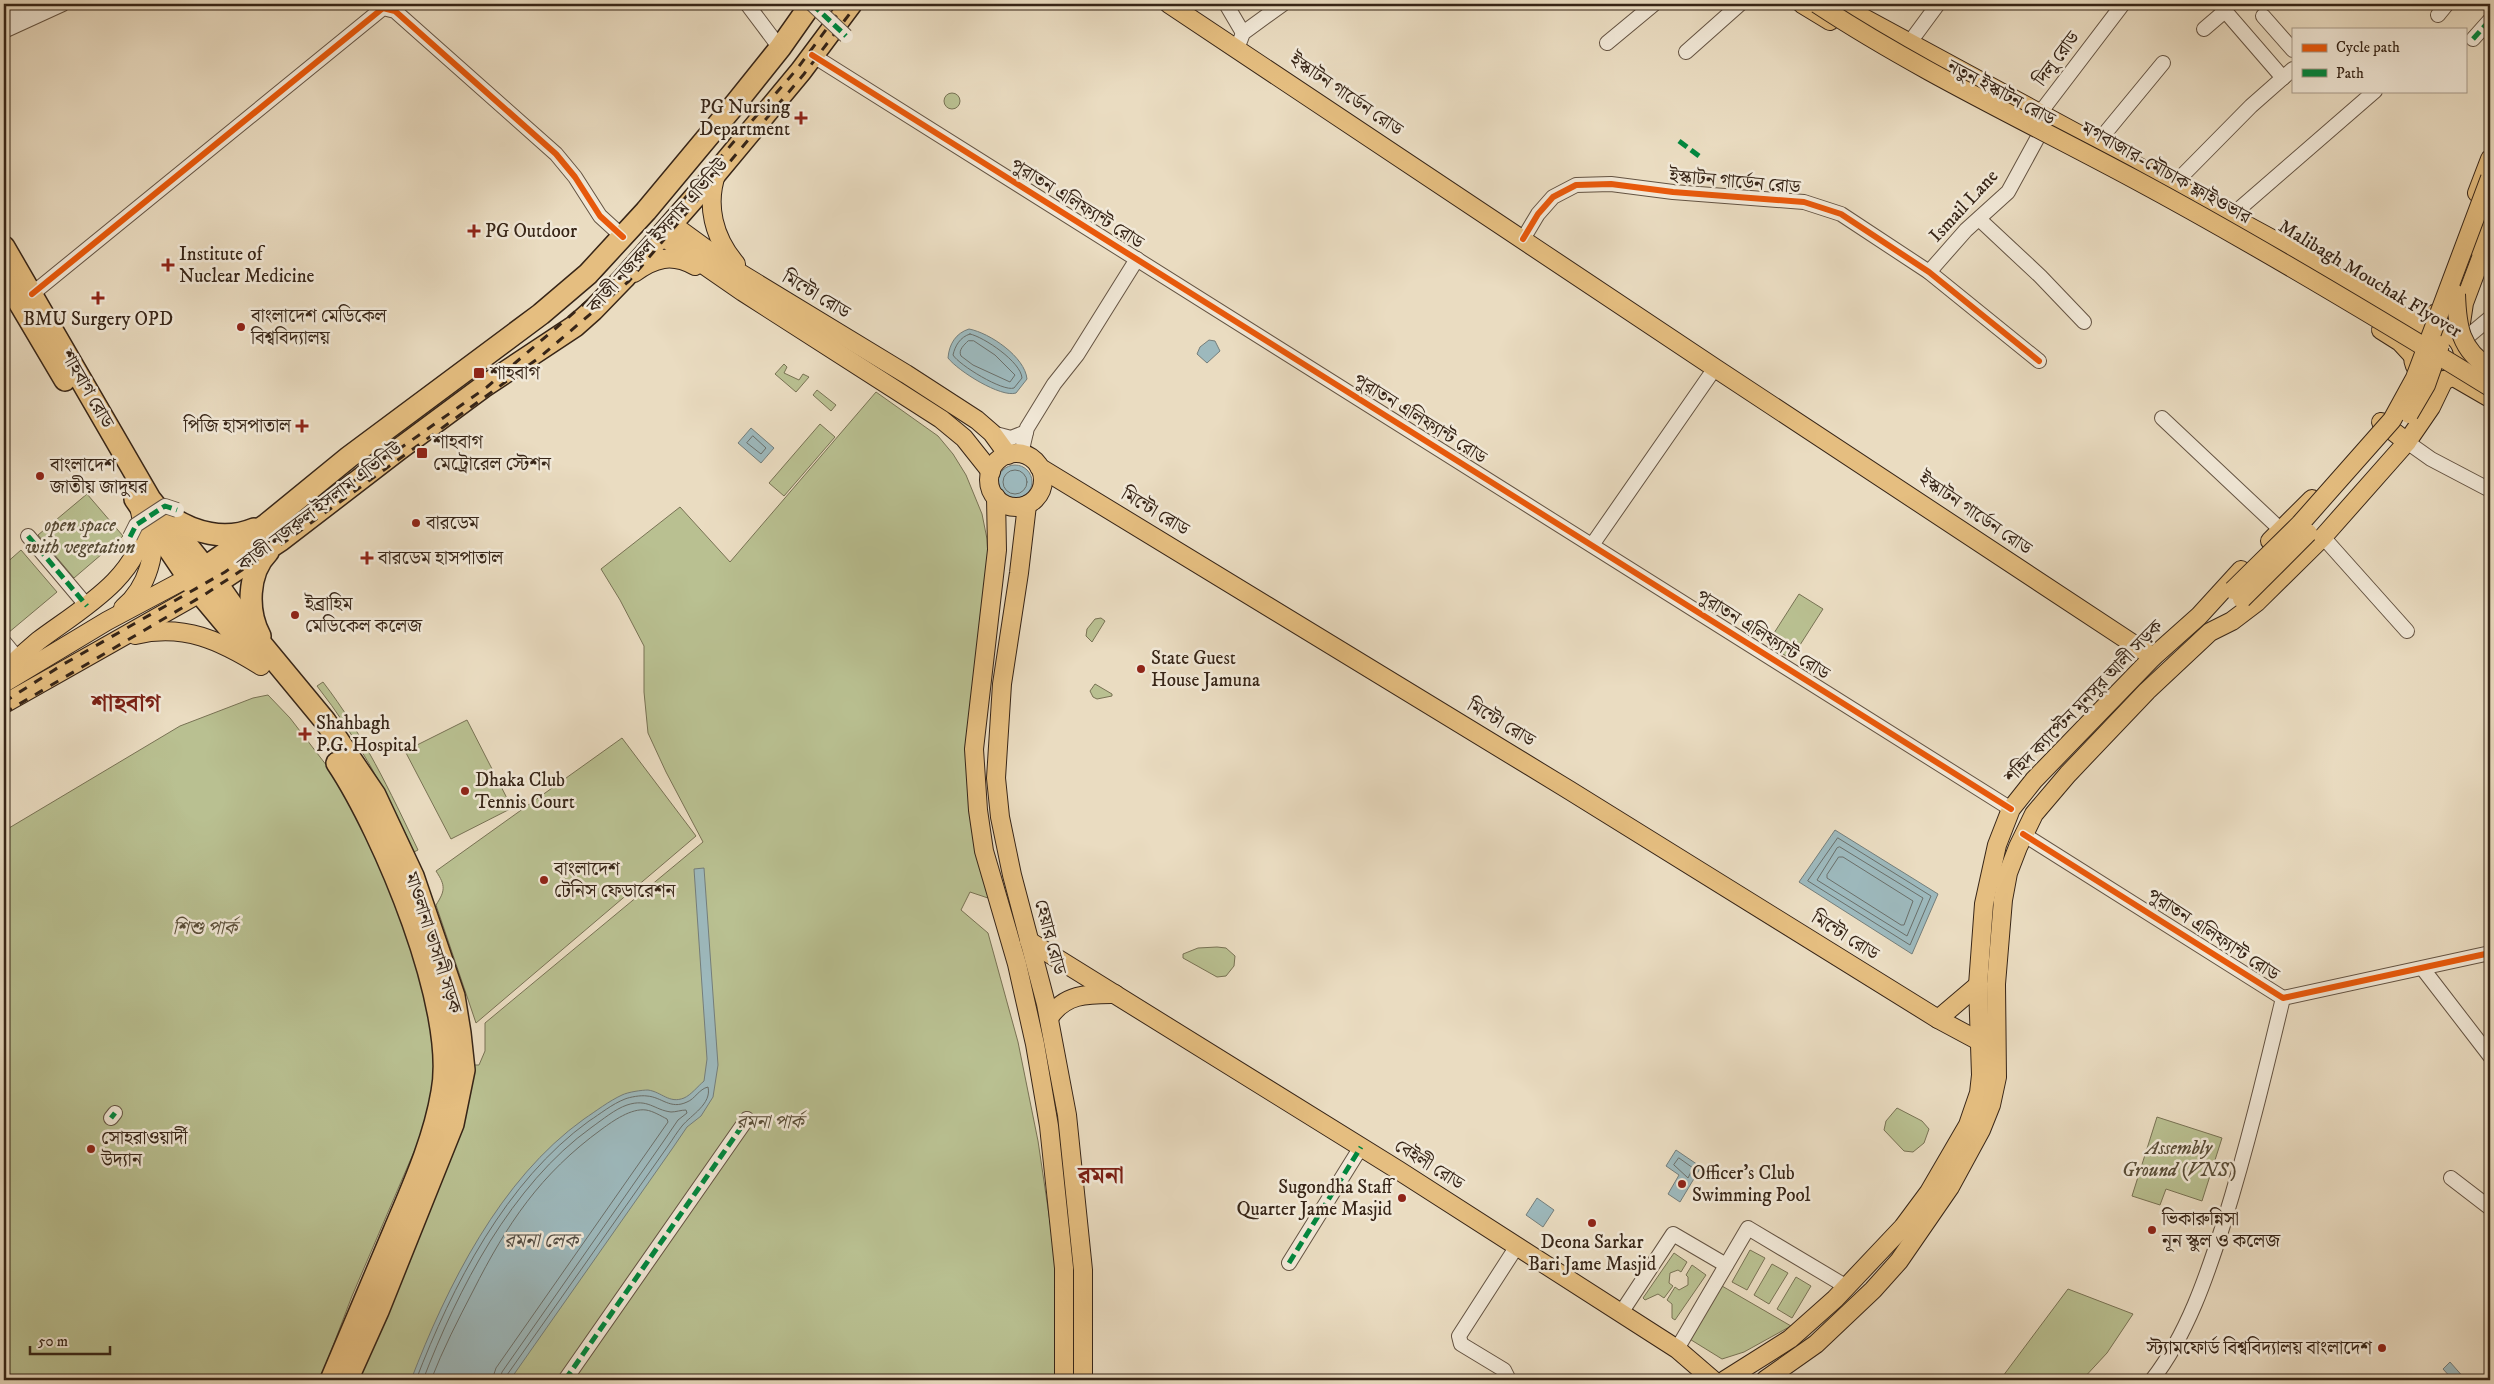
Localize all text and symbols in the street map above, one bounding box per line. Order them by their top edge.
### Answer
street label: দিলু রোড [2028,26,2086,92]
legend [2292,28,2466,92]
text: Cycle path [2336,38,2400,57]
street label: ইস্কাটন গার্ডেন রোড [1284,47,1409,142]
street label: নতুন ইস্কাটন রোড [1942,54,2060,132]
text: Path [2336,64,2364,83]
place label: PG Nursing Department [699,96,791,141]
marker: PG Nursing Department [794,111,808,125]
street label: মগবাজার-মৌচাক ফ্লাইওভার [2076,115,2256,230]
street label: কাজী নজরুল ইসলাম এভিনিউ [581,152,734,319]
street label: পুরাতন এলিফ্যান্ট রোড [1006,153,1149,255]
street label: ইস্কাটন গার্ডেন রোড [1668,164,1803,199]
street label: Ismail Lane [1925,165,2003,247]
street label: Malibagh Mouchak Flyover [2274,215,2466,343]
place label: PG Outdoor [485,220,577,243]
marker: PG Outdoor [467,224,481,238]
place label: Institute of Nuclear Medicine [179,243,315,288]
marker: Institute of Nuclear Medicine [161,258,175,272]
street label: মিন্টো রোড [777,264,856,325]
marker: BMU Surgery OPD [91,291,105,305]
place label: বাংলাদেশ মেডিকেল বিশ্ববিদ্যালয় [250,304,388,350]
place label: BMU Surgery OPD [23,308,173,331]
marker: বাংলাদেশ মেডিকেল বিশ্ববিদ্যালয় [235,321,247,333]
street label: শাহবাগ রোড [55,345,119,433]
place label: শাহবাগ [489,362,540,385]
marker: শাহবাগ [472,366,486,380]
street label: পুরাতন এলিফ্যান্ট রোড [1349,368,1492,470]
place label: পিজি হাসপাতাল [183,414,292,438]
marker: পিজি হাসপাতাল [295,419,309,433]
place label: শাহবাগ মেট্রোরেল স্টেশন [432,431,552,476]
street label: কাজী নজরুল ইসলাম এভিনিউ [232,436,408,577]
marker: শাহবাগ মেট্রোরেল স্টেশন [415,446,429,460]
place label: বাংলাদেশ জাতীয় জাদুঘর [49,454,149,499]
street label: ইস্কাটন গার্ডেন রোড [1913,466,2038,561]
marker: বাংলাদেশ জাতীয় জাদুঘর [34,470,46,482]
street label: মিন্টো রোড [1116,481,1195,542]
place label: বারডেম [425,512,480,535]
park label: open space with vegetation [25,514,136,559]
marker: বারডেম [410,517,422,529]
place label: বারডেম হাসপাতাল [377,547,504,570]
marker: বারডেম হাসপাতাল [360,551,374,565]
street label: পুরাতন এলিফ্যান্ট রোড [1692,584,1835,686]
place label: ইব্রাহিম মেডিকেল কলেজ [304,592,423,638]
marker: ইব্রাহিম মেডিকেল কলেজ [289,609,301,621]
street label: শহিদ ক্যাপ্টেন মুনসুর আলী সড়ক [1999,614,2169,789]
place label: State Guest House Jamuna [1151,647,1260,692]
marker: State Guest House Jamuna [1135,663,1147,675]
district label: শাহবাগ [91,689,162,719]
street label: মিন্টো রোড [1462,692,1541,753]
place label: Shahbagh P.G. Hospital [316,712,418,757]
marker: Shahbagh P.G. Hospital [298,727,312,741]
place label: Dhaka Club Tennis Court [475,769,575,814]
marker: Dhaka Club Tennis Court [459,785,471,797]
place label: বাংলাদেশ টেনিস ফেডারেশন [553,858,677,903]
street label: মাওলানা ভাসানী সড়ক [399,868,468,1017]
marker: বাংলাদেশ টেনিস ফেডারেশন [538,874,550,886]
street label: পুরাতন এলিফ্যান্ট রোড [2143,883,2285,987]
street label: হেয়ার রোড [1029,897,1071,978]
street label: মিন্টো রোড [1806,905,1884,966]
park label: শিশু পার্ক [173,916,241,940]
park label: রমনা পার্ক [736,1110,807,1134]
place label: সোহরাওয়ার্দী উদ্যান [100,1126,188,1172]
street label: বেইলী রোড [1390,1134,1470,1196]
park label: Assembly Ground (VNS) [2122,1137,2236,1182]
marker: সোহরাওয়ার্দী উদ্যান [85,1143,97,1155]
district label: রমনা [1077,1161,1124,1191]
place label: Officer's Club Swimming Pool [1692,1162,1811,1207]
place label: Sugondha Staff Quarter Jame Masjid [1236,1176,1395,1221]
marker: Officer's Club Swimming Pool [1676,1178,1688,1190]
marker: Sugondha Staff Quarter Jame Masjid [1396,1192,1408,1204]
place label: ভিকারুন্নিসা নূন স্কুল ও কলেজ [2161,1207,2281,1253]
marker: Deona Sarkar Bari Jame Masjid [1586,1217,1598,1229]
marker: ভিকারুন্নিসা নূন স্কুল ও কলেজ [2146,1224,2158,1236]
water label: রমনা লেক [504,1229,582,1254]
place label: Deona Sarkar Bari Jame Masjid [1528,1231,1657,1276]
scale bar [30,1324,110,1356]
text: 50 m [38,1332,68,1351]
place label: স্ট্যামফোর্ড বিশ্ববিদ্যালয় বাংলাদেশ [2145,1336,2373,1360]
marker: স্ট্যামফোর্ড বিশ্ববিদ্যালয় বাংলাদেশ [2376,1342,2388,1354]

